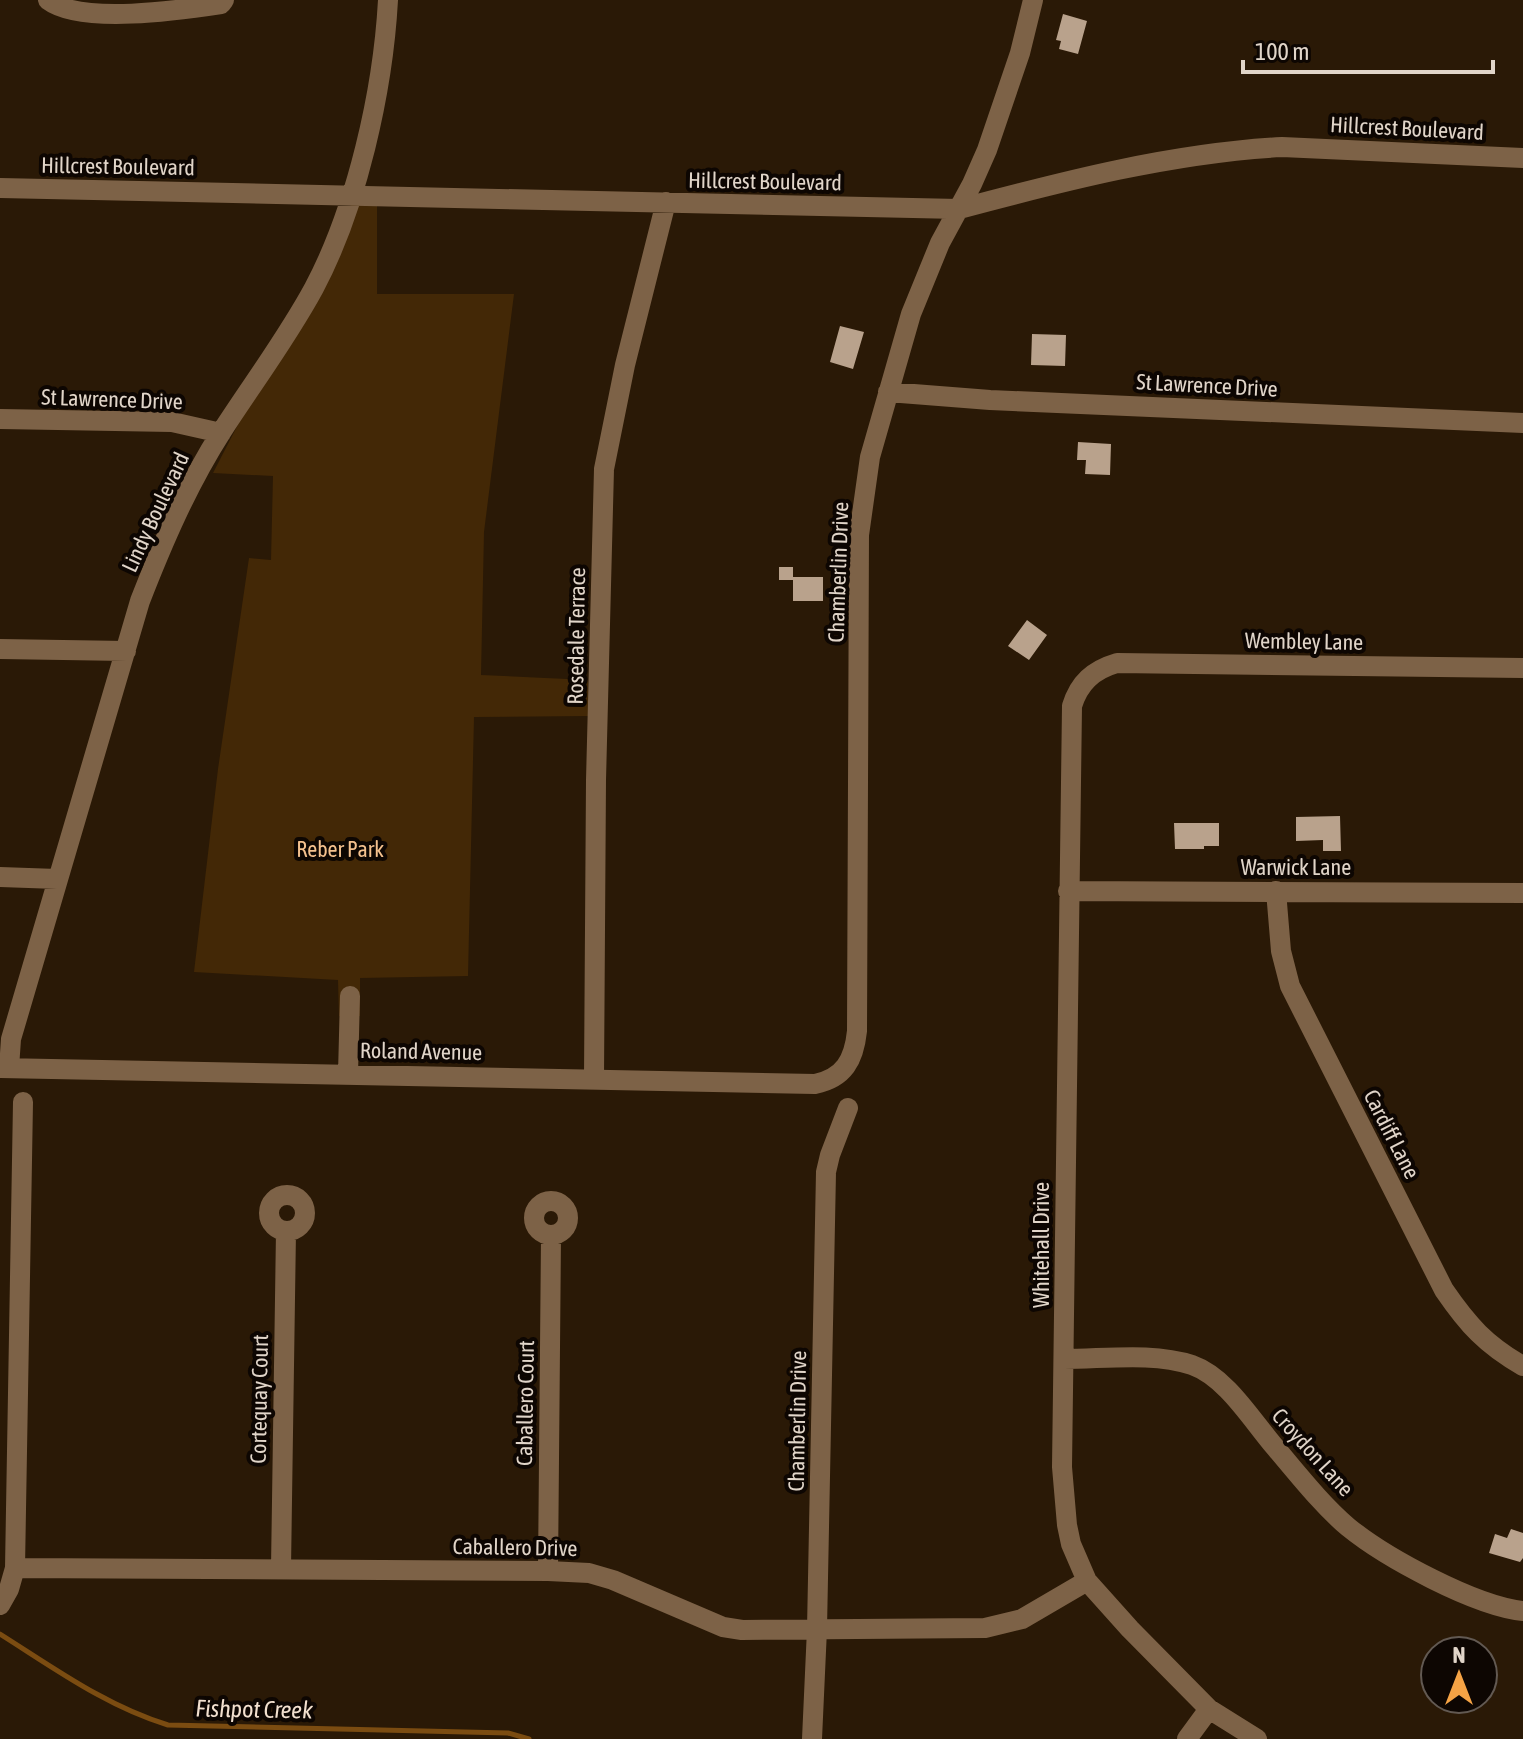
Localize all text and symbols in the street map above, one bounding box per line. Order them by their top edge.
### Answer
scale bar [1243,24,1493,74]
text: 100 m [1255,38,1309,65]
street label: Hillcrest Boulevard [1330,111,1484,145]
street label: Hillcrest Boulevard [41,152,195,180]
street label: Hillcrest Boulevard [688,167,842,195]
street label: St Lawrence Drive [1136,368,1278,402]
street label: St Lawrence Drive [41,384,183,414]
street label: Lindy Boulevard [116,448,194,576]
street label: Chamberlin Drive [823,501,853,643]
street label: Rosedale Terrace [562,567,590,705]
street label: Wembley Lane [1245,627,1363,655]
park label: Reber Park [296,836,384,862]
street label: Warwick Lane [1241,854,1351,880]
street label: Roland Avenue [360,1037,482,1065]
street label: Cardiff Lane [1359,1085,1425,1183]
street label: Whitehall Drive [1028,1182,1054,1308]
street label: Cortequay Court [245,1334,273,1464]
street label: Caballero Court [511,1340,539,1466]
street label: Chamberlin Drive [783,1350,811,1492]
street label: Croydon Lane [1267,1403,1359,1501]
street label: Caballero Drive [452,1533,578,1561]
north arrow [1419,1635,1499,1715]
text: N [1453,1642,1465,1668]
water label: Fishpot Creek [195,1694,313,1724]

